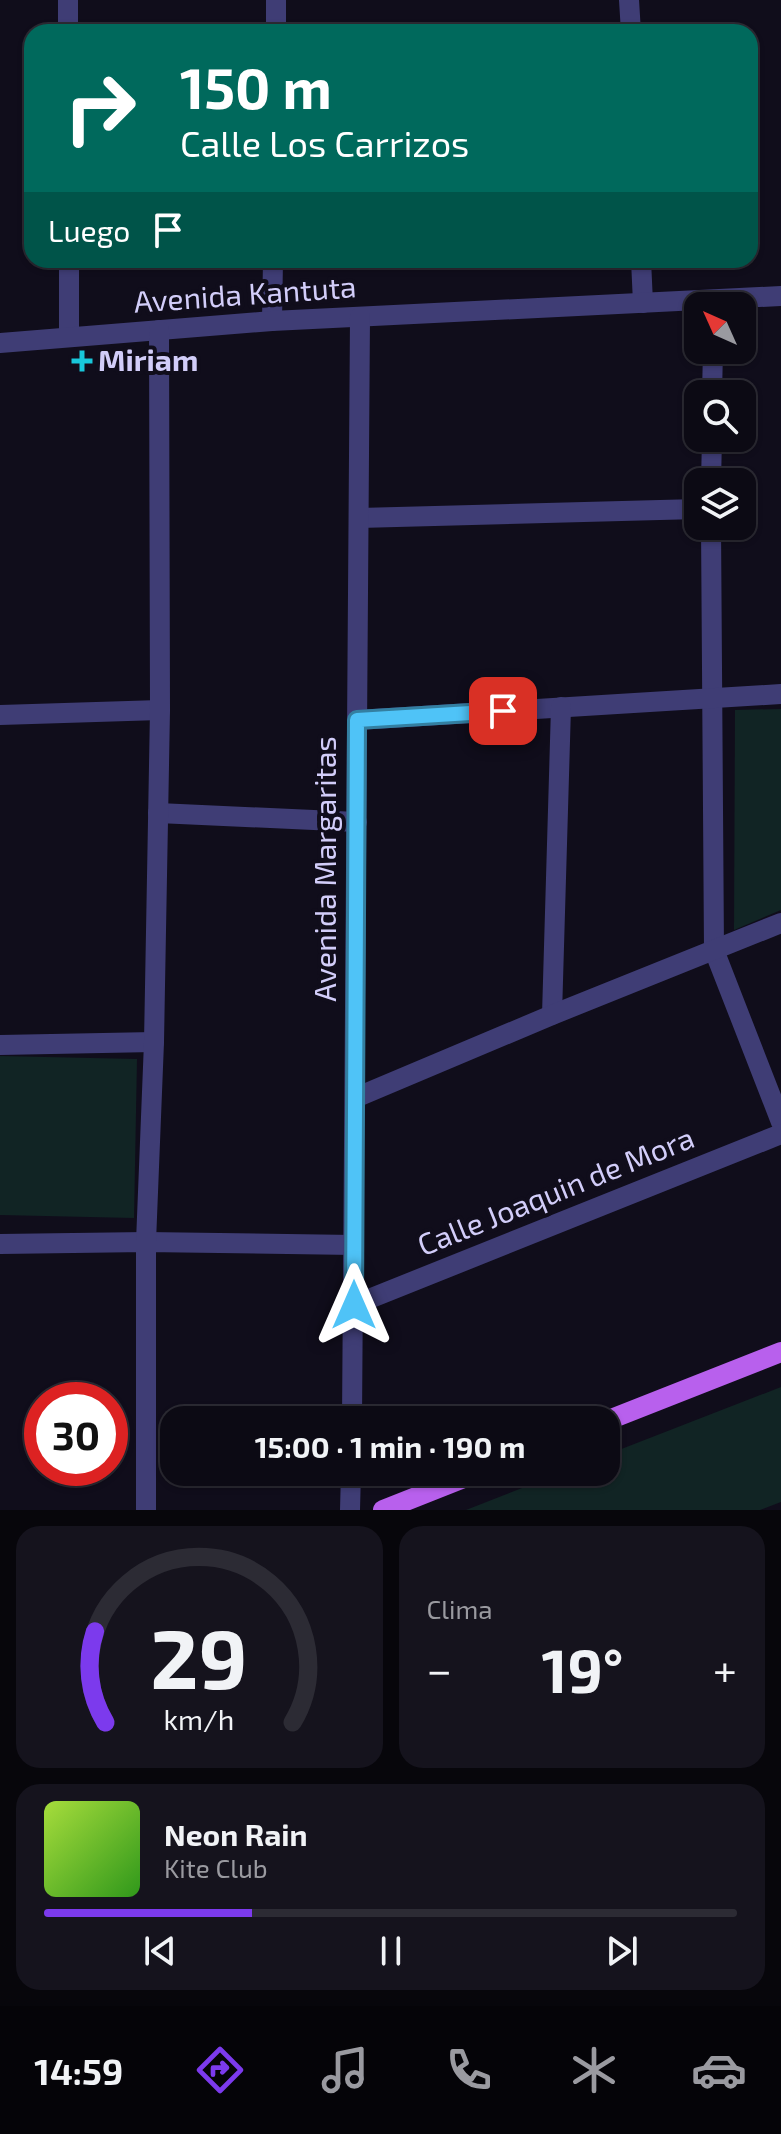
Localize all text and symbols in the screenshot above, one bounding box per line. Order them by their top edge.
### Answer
text: 150 m [180,53,332,120]
icon: right [48,56,152,160]
text: Calle Los Carrizos [180,121,469,164]
icon: arrive [146,208,190,252]
text: Luego [48,212,130,248]
street label: Avenida Kantuta [132,267,357,319]
north arrow [684,292,756,364]
map controls [684,292,756,540]
place label: Miriam [98,341,198,377]
marker: Miriam [73,352,91,370]
button: search [684,380,756,452]
button: layers [684,468,756,540]
pin [469,677,537,745]
icon: arrive [481,689,525,733]
street label: Avenida Margaritas [306,736,342,1002]
street label: Calle Joaquin de Mora [412,1118,699,1262]
position arrow [312,1263,396,1347]
speed limit sign: 30 [24,1382,128,1486]
text: 15:00 · 1 min · 190 m [255,1428,525,1464]
text: Clima [427,1593,493,1624]
text: 29 [151,1606,248,1706]
text: 19° [542,1633,623,1705]
text: − [427,1642,452,1695]
text: + [713,1642,737,1695]
text: km/h [164,1701,235,1736]
text: Neon Rain [164,1816,308,1852]
text: Kite Club [164,1852,268,1883]
icon: previous [138,1929,182,1973]
icon: pause [369,1929,413,1973]
icon: next [600,1929,644,1973]
icon: directions [192,2042,248,2098]
icon: music [317,2042,373,2098]
icon: phone [441,2042,497,2098]
icon: climate [566,2042,622,2098]
icon: car [691,2042,747,2098]
text: 14:59 [34,2049,123,2092]

